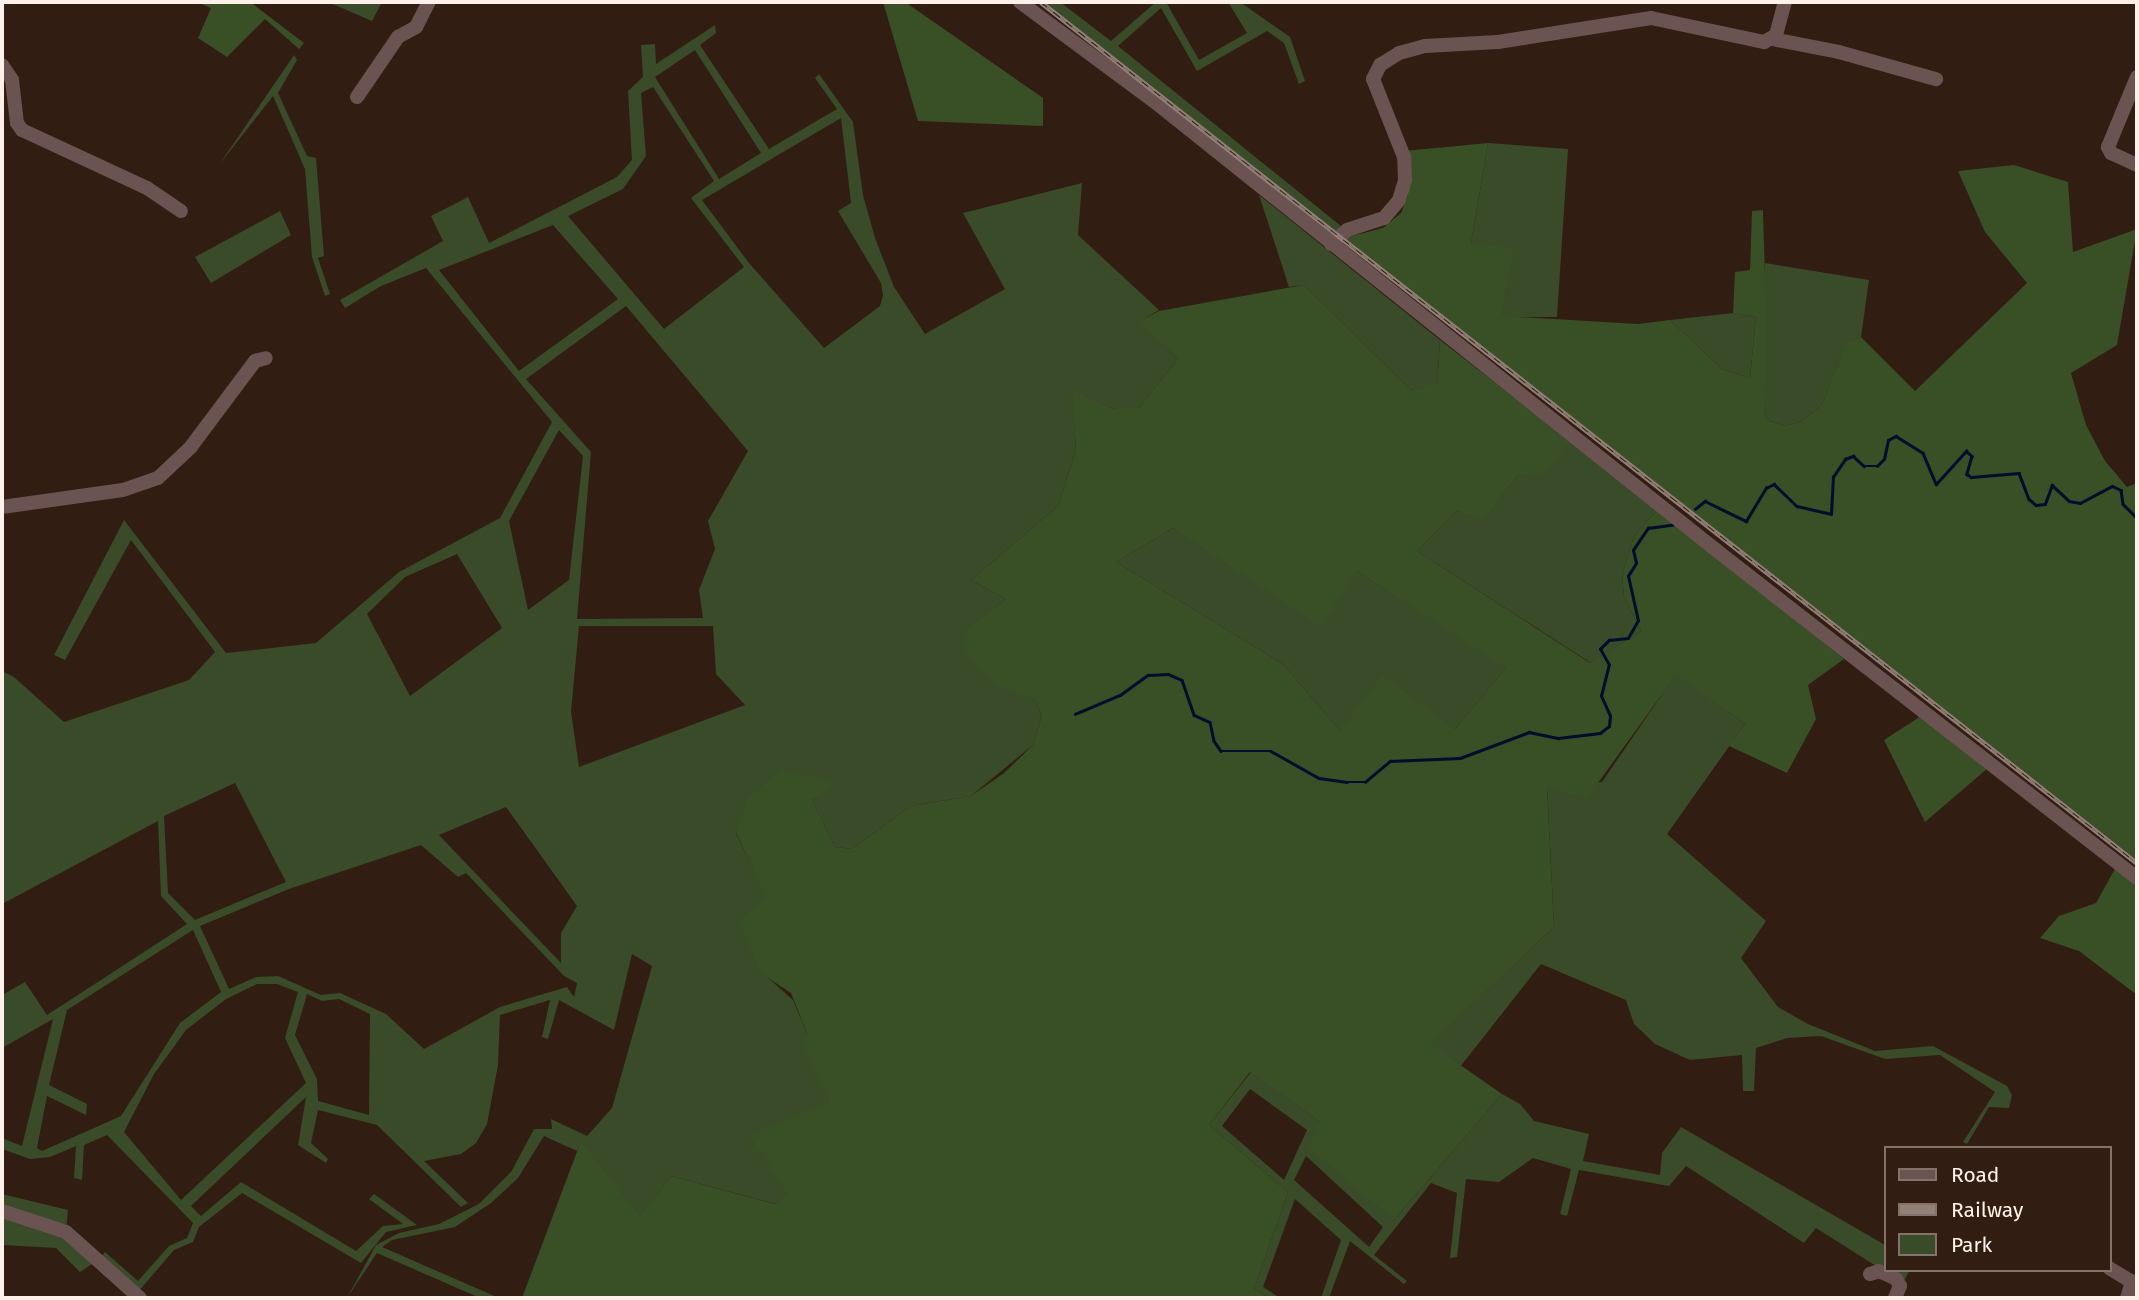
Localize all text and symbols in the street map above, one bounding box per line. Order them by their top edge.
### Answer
legend [1884,1146,2111,1272]
text: Road [1951,1162,1999,1188]
text: Railway [1951,1197,2023,1223]
text: Park [1951,1232,1992,1258]

